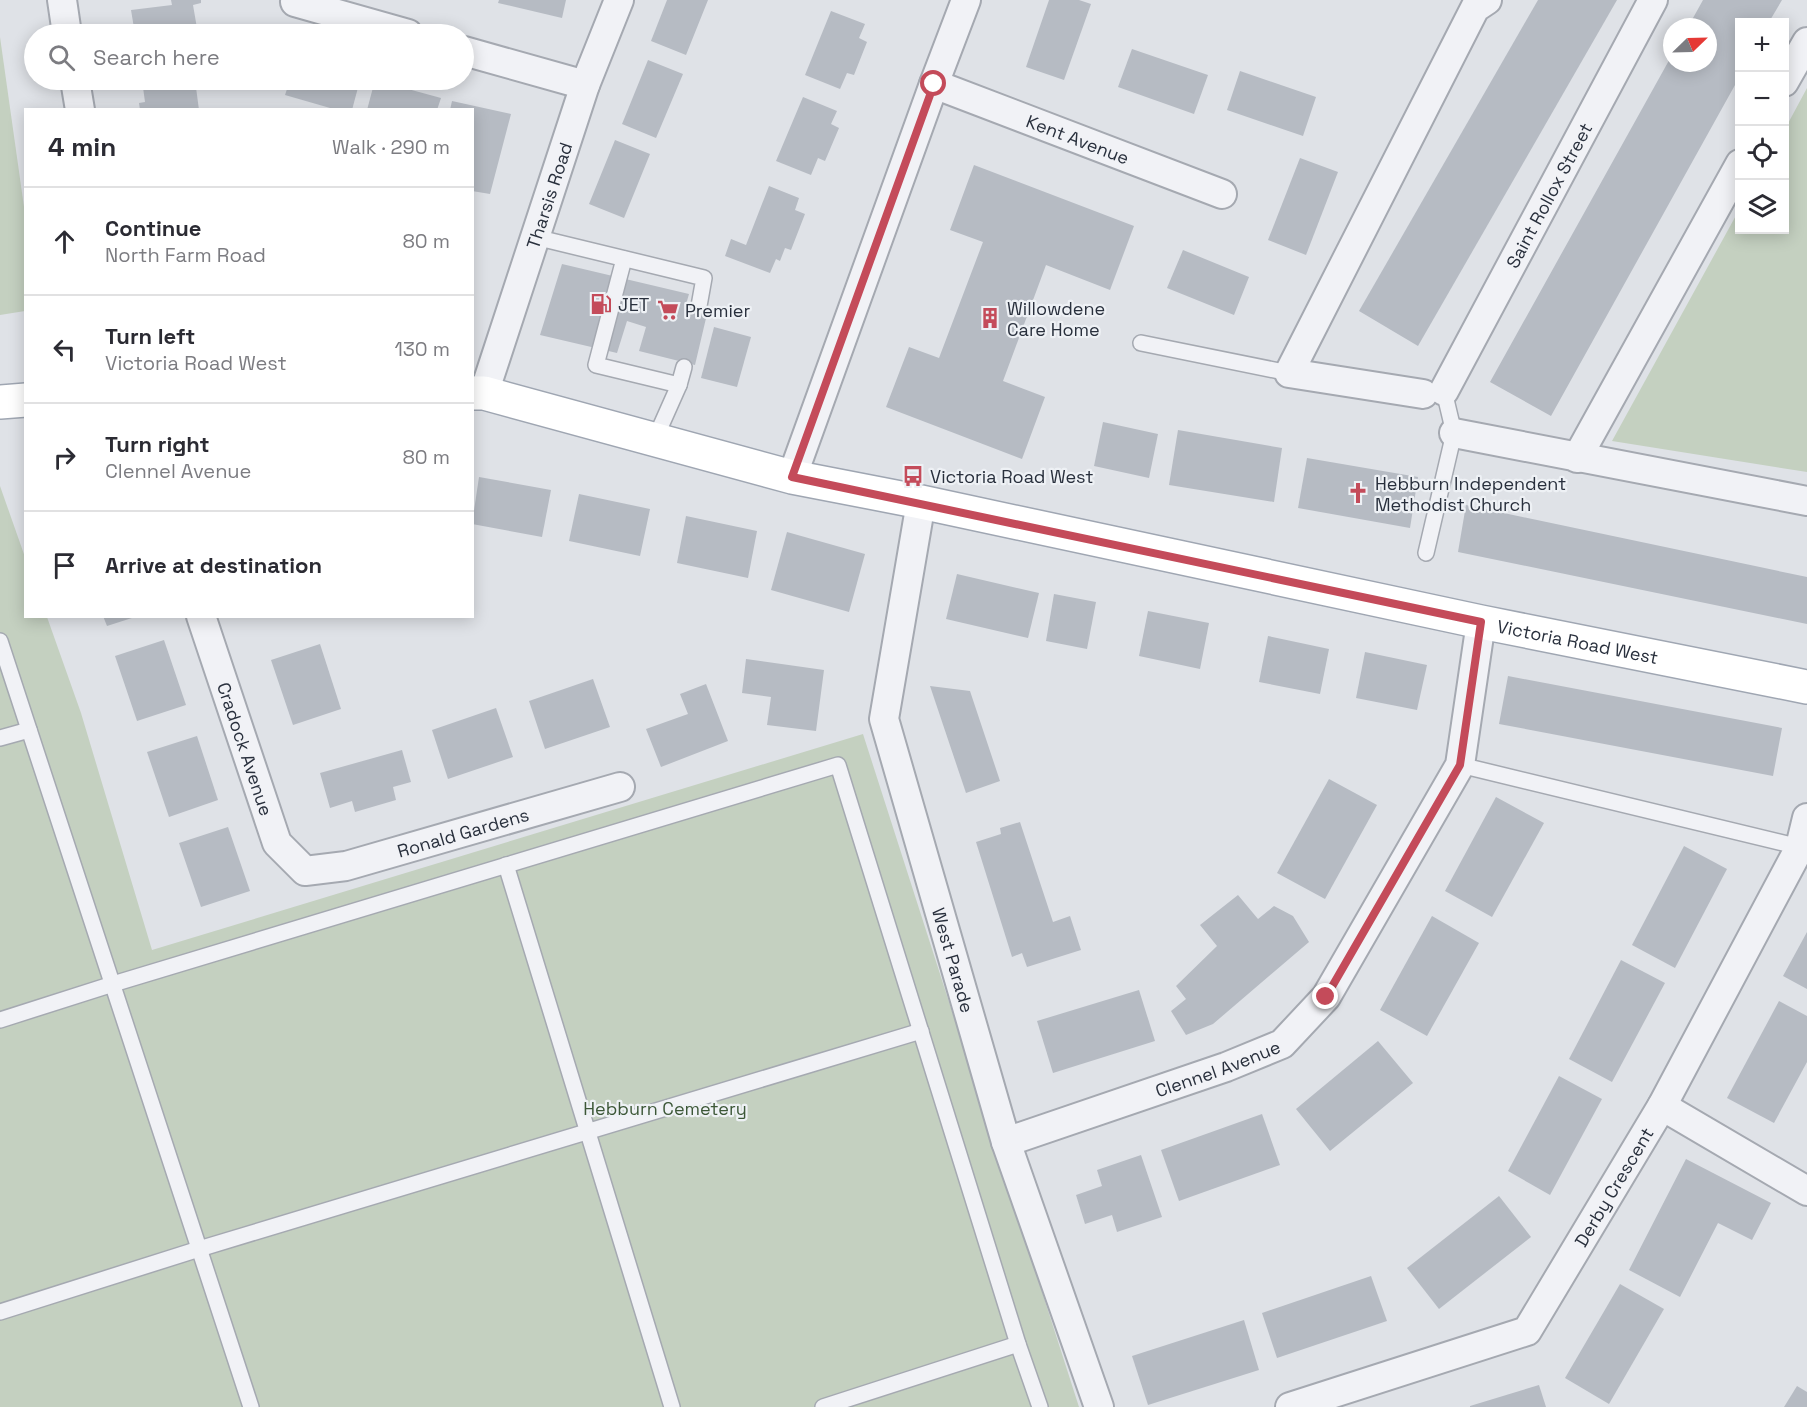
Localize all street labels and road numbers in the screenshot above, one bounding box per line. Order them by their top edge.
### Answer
street label: Kent Avenue [1023,109,1133,169]
street label: Saint Rollox Street [1500,118,1597,272]
street label: Tharsis Road [521,139,577,252]
street label: Victoria Road West [1495,614,1660,669]
street label: Cradock Avenue [212,679,278,818]
street label: Ronald Gardens [394,802,532,862]
street label: West Parade [927,905,980,1015]
street label: Clennel Avenue [1152,1035,1284,1102]
street label: Derby Crescent [1569,1123,1658,1251]

